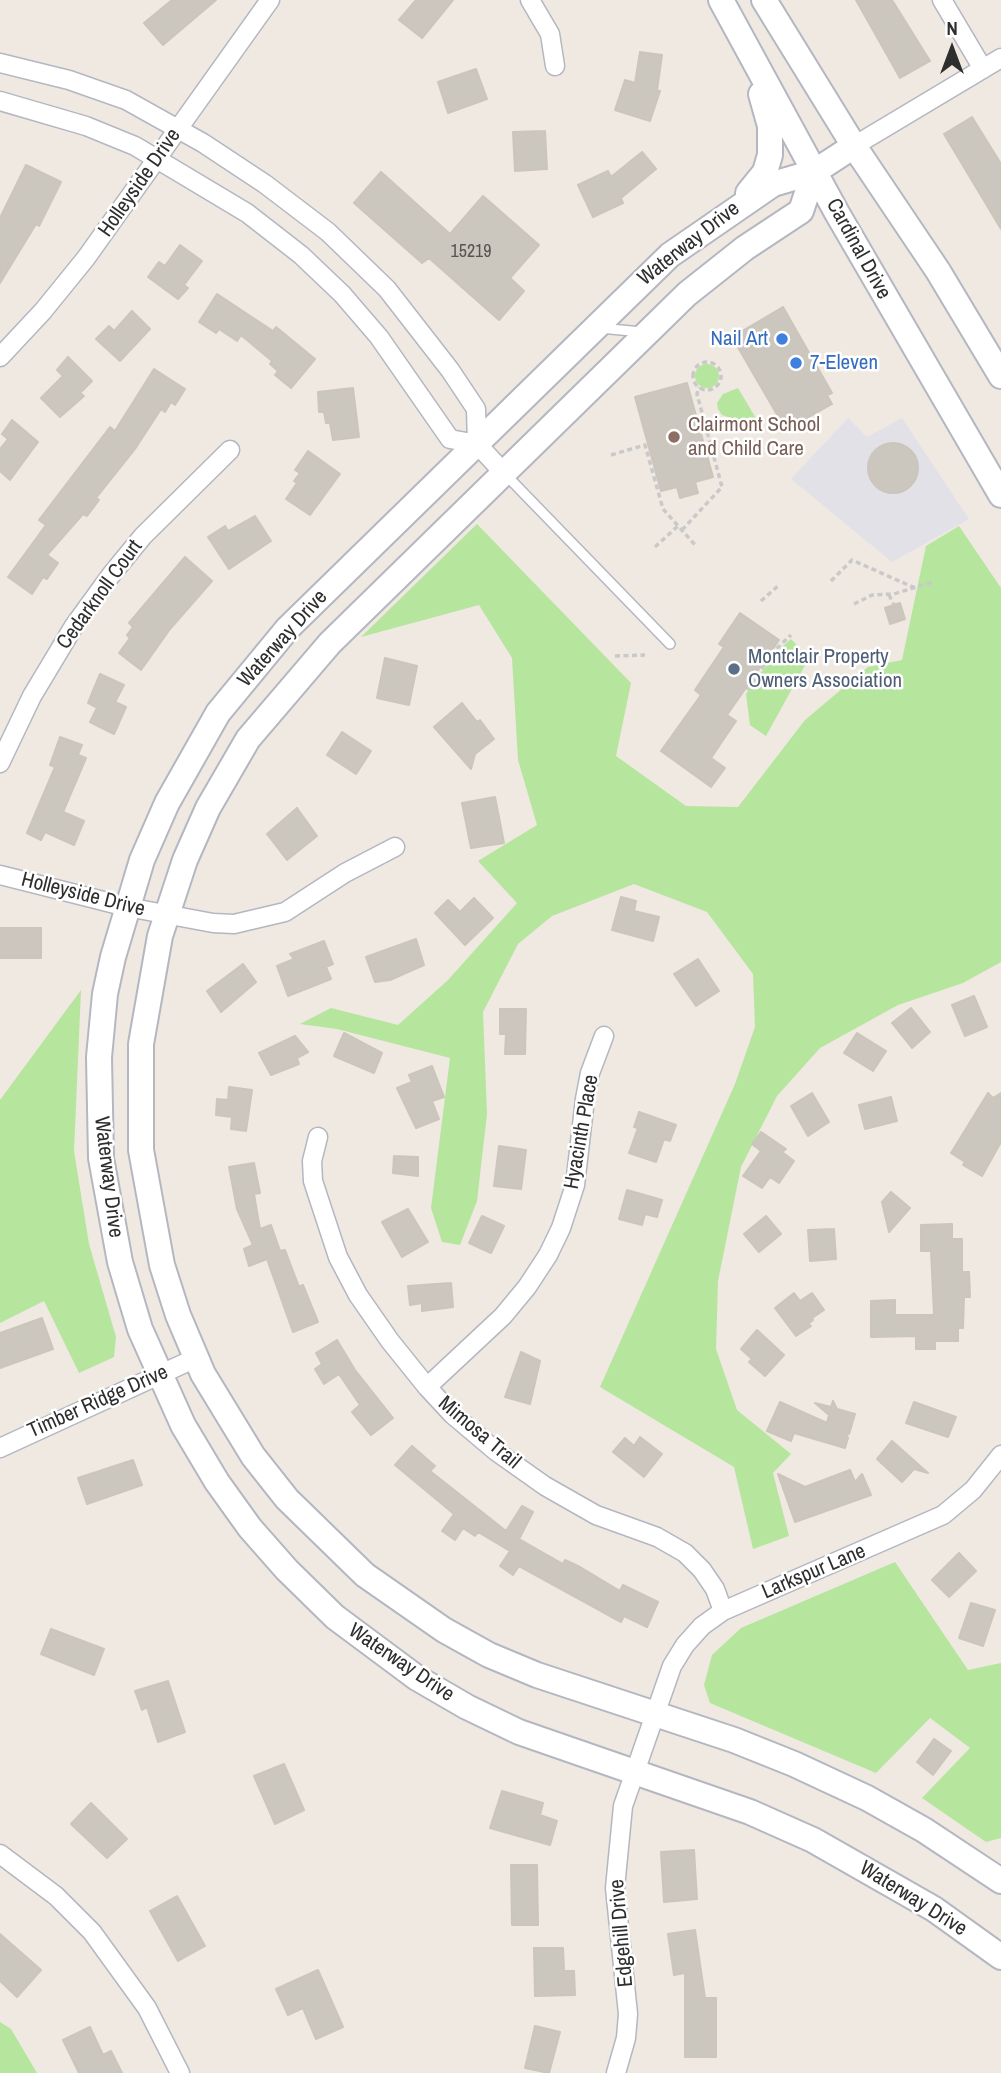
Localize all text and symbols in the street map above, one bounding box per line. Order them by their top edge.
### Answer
north arrow [917,14,987,84]
text: N [946,15,958,41]
street label: Holleyside Drive [93,124,187,242]
street label: Cardinal Drive [820,194,896,304]
street label: Waterway Drive [633,197,745,291]
house number: 15219 [450,241,492,263]
place label: Nail Art [711,326,768,352]
marker: Nail Art [774,331,790,347]
place label: 7-Eleven [810,350,878,376]
marker: 7-Eleven [788,355,804,371]
place label: Clairmont School and Child Care [688,412,820,462]
marker: Clairmont School and Child Care [666,429,682,445]
street label: Cedarknoll Court [52,535,148,655]
street label: Waterway Drive [233,585,333,693]
place label: Montclair Property Owners Association [748,644,902,694]
marker: Montclair Property Owners Association [726,661,742,677]
street label: Holleyside Drive [19,867,147,923]
street label: Hyacinth Place [560,1073,604,1191]
street label: Waterway Drive [88,1115,128,1239]
street label: Timber Ridge Drive [24,1360,172,1444]
street label: Mimosa Trail [433,1391,525,1475]
street label: Larkspur Lane [758,1539,870,1605]
street label: Waterway Drive [343,1618,459,1708]
street label: Waterway Drive [855,1856,971,1942]
street label: Edgehill Drive [605,1878,639,1988]

